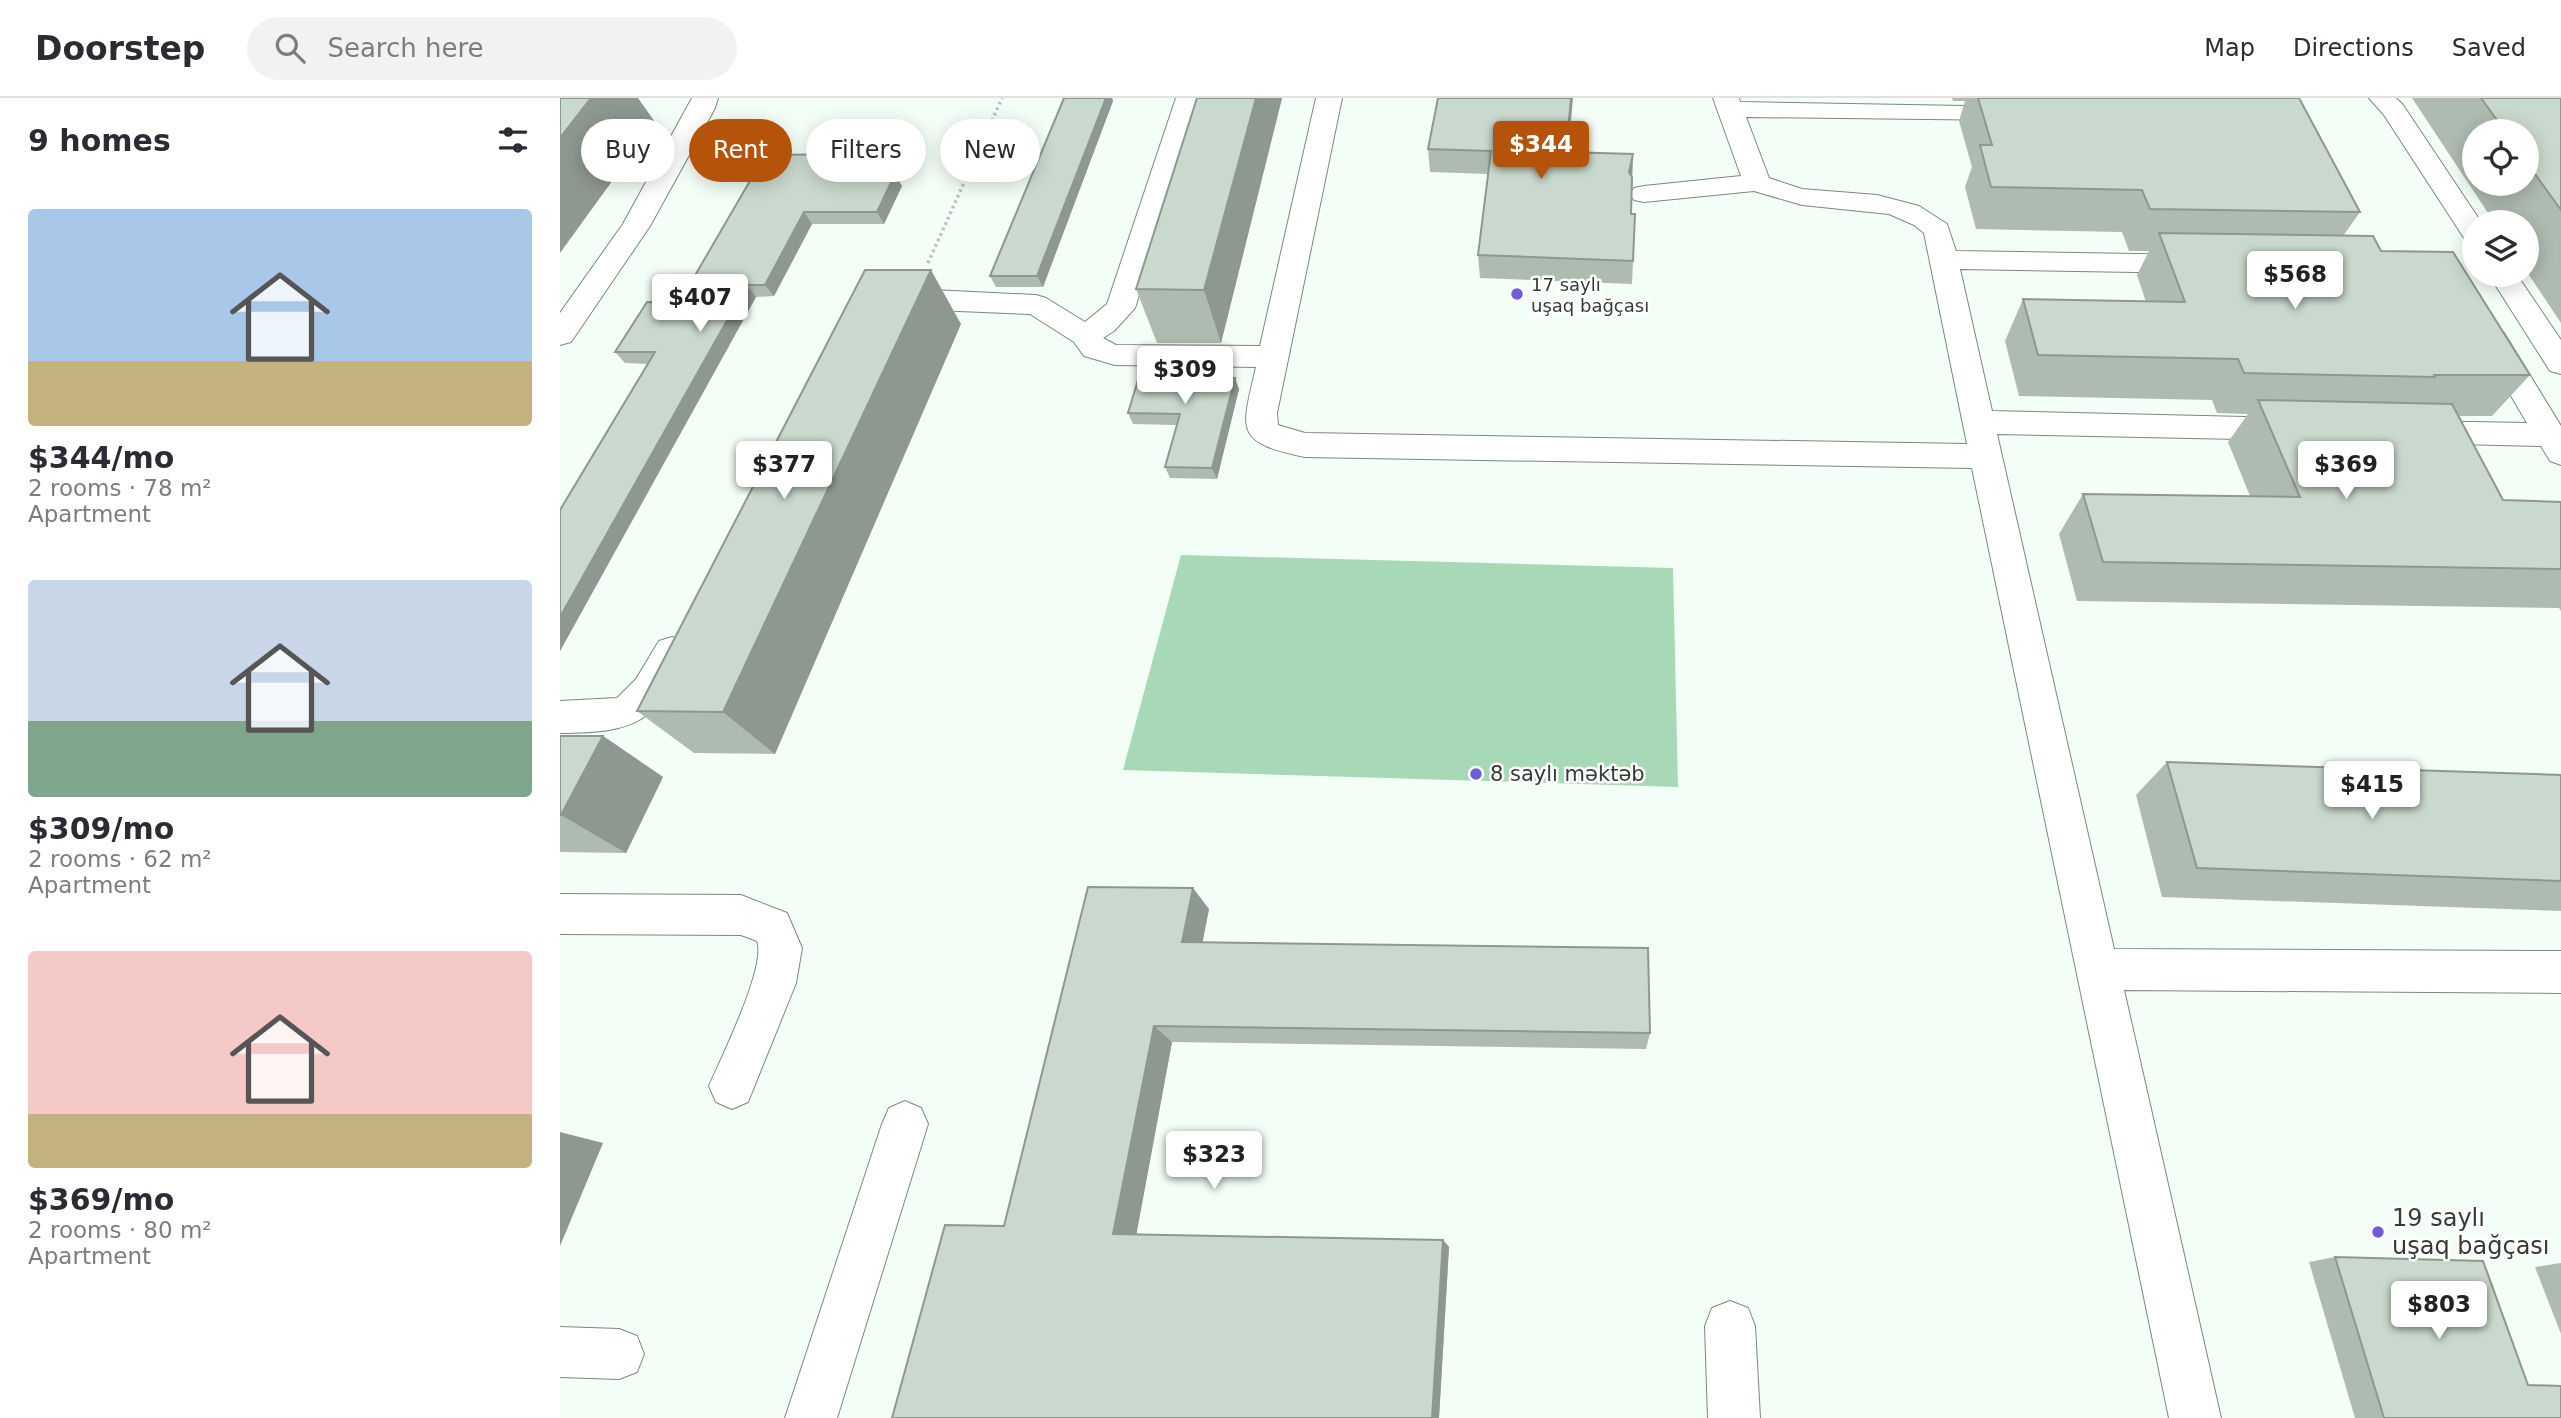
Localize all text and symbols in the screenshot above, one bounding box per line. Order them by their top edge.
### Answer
search box [247,17,737,80]
text: Doorstep [35,29,205,68]
icon: search [271,29,309,67]
text: Search here [327,33,484,63]
text: Map [2204,34,2255,62]
text: Directions [2293,34,2414,62]
text: Saved [2452,34,2526,62]
chip: Buy [581,119,675,182]
chip: Rent [689,119,792,182]
chip: Filters [806,119,926,182]
chip: New [940,119,1040,182]
map controls [2462,119,2539,287]
button: locate [2462,119,2539,196]
icon: filters [494,121,532,159]
pin: $344 [1500,122,1582,181]
text: 9 homes [28,123,171,158]
text: $344 [1509,131,1573,157]
button: layers [2462,210,2539,287]
pin: $568 [2254,252,2336,311]
icon: home [217,254,343,380]
text: $568 [2263,261,2327,287]
pin: $407 [659,274,741,334]
place label: 17 saylı uşaq bağçası [1531,274,1649,316]
text: $407 [668,284,732,310]
marker: 17 saylı uşaq bağçası [1509,286,1525,302]
pin: $309 [1144,346,1226,406]
text: $309 [1153,356,1217,382]
text: $344/mo [28,440,174,475]
pin: $377 [743,442,825,501]
pin: $369 [2305,442,2387,501]
text: $377 [752,451,816,477]
text: $369 [2314,451,2378,477]
text: 2 rooms · 78 m² [28,475,212,501]
text: Apartment [28,501,151,527]
icon: home [217,625,343,751]
place label: 8 saylı məktəb [1490,762,1645,786]
pin: $415 [2331,762,2413,821]
marker: 8 saylı məktəb [1468,766,1484,782]
text: $415 [2340,771,2404,797]
text: $309/mo [28,811,174,846]
text: 2 rooms · 62 m² [28,846,212,872]
text: Apartment [28,872,151,898]
icon: home [217,996,343,1122]
pin: $323 [1173,1132,1255,1191]
text: $323 [1182,1141,1246,1167]
text: $369/mo [28,1182,174,1217]
place label: 19 saylı uşaq bağçası [2392,1204,2550,1260]
text: 2 rooms · 80 m² [28,1217,212,1243]
marker: 19 saylı uşaq bağçası [2370,1224,2386,1240]
text: Apartment [28,1243,151,1269]
pin: $803 [2398,1282,2480,1341]
text: $803 [2407,1291,2471,1317]

